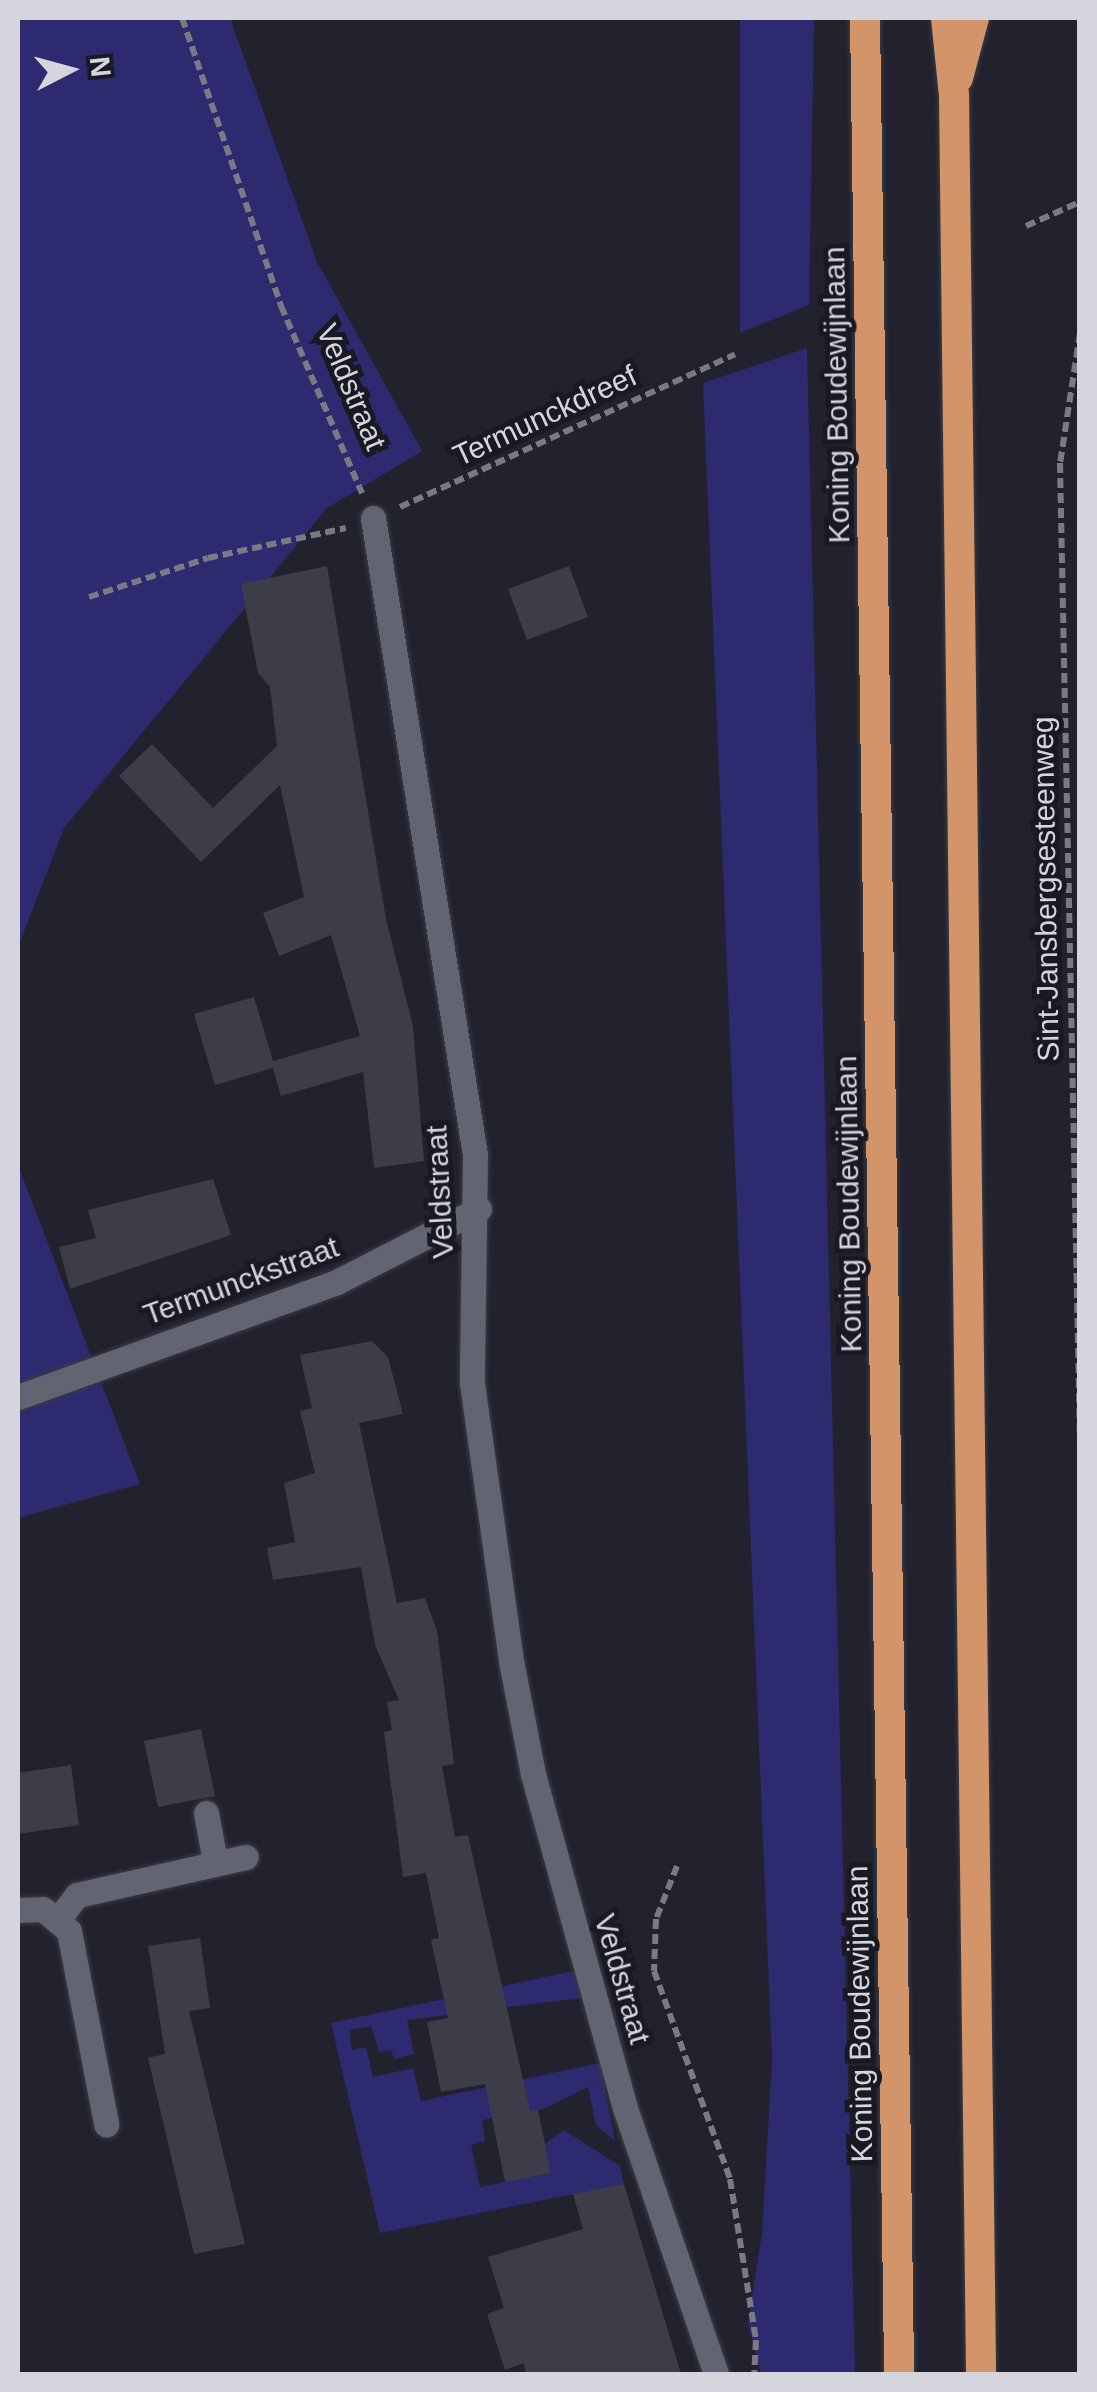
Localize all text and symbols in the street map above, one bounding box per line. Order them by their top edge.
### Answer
north arrow [20,20,120,120]
text: N [84,55,117,78]
street label: Koning Boudewijnlaan [816,246,858,544]
street label: Veldstraat [308,319,394,455]
street label: Termunckdreef [447,358,643,474]
street label: Sint-Jansbergsesteenweg [1025,716,1067,1062]
street label: Koning Boudewijnlaan [828,1055,870,1353]
street label: Veldstraat [419,1124,461,1260]
street label: Termunckstraat [138,1229,344,1333]
street label: Koning Boudewijnlaan [839,1865,881,2163]
street label: Veldstraat [586,1910,658,2048]

